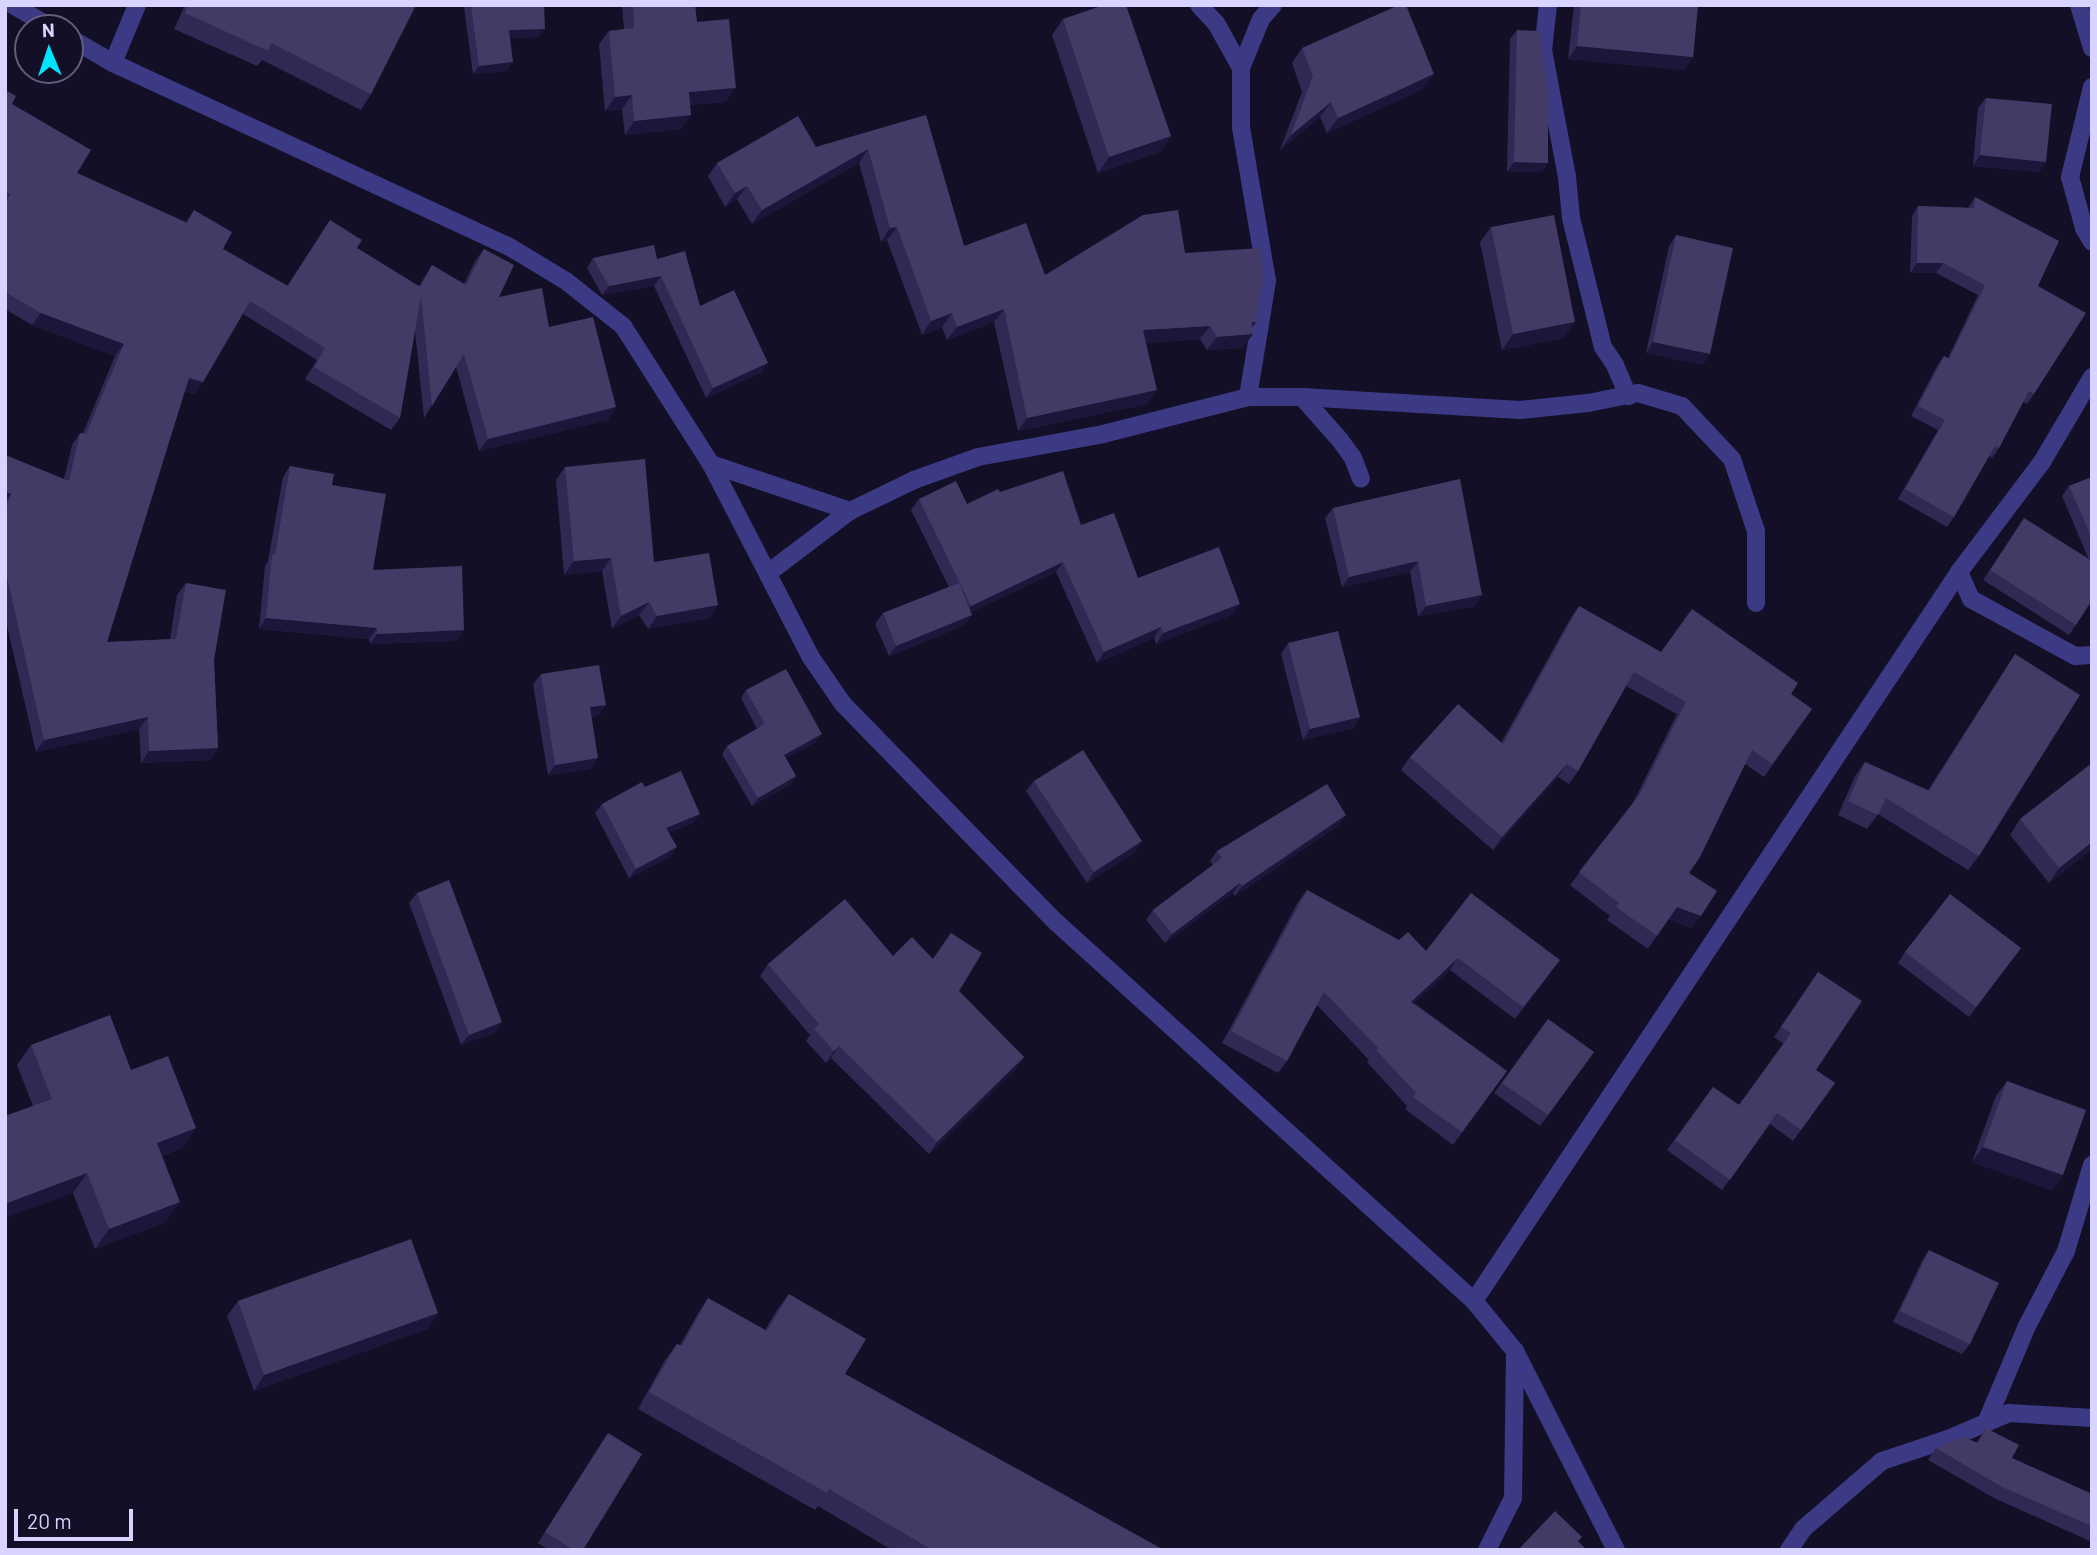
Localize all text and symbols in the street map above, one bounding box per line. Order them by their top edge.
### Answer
north arrow [14,14,84,84]
text: N [42,18,55,41]
scale bar [18,1496,136,1540]
text: 20 m [27,1508,72,1533]

